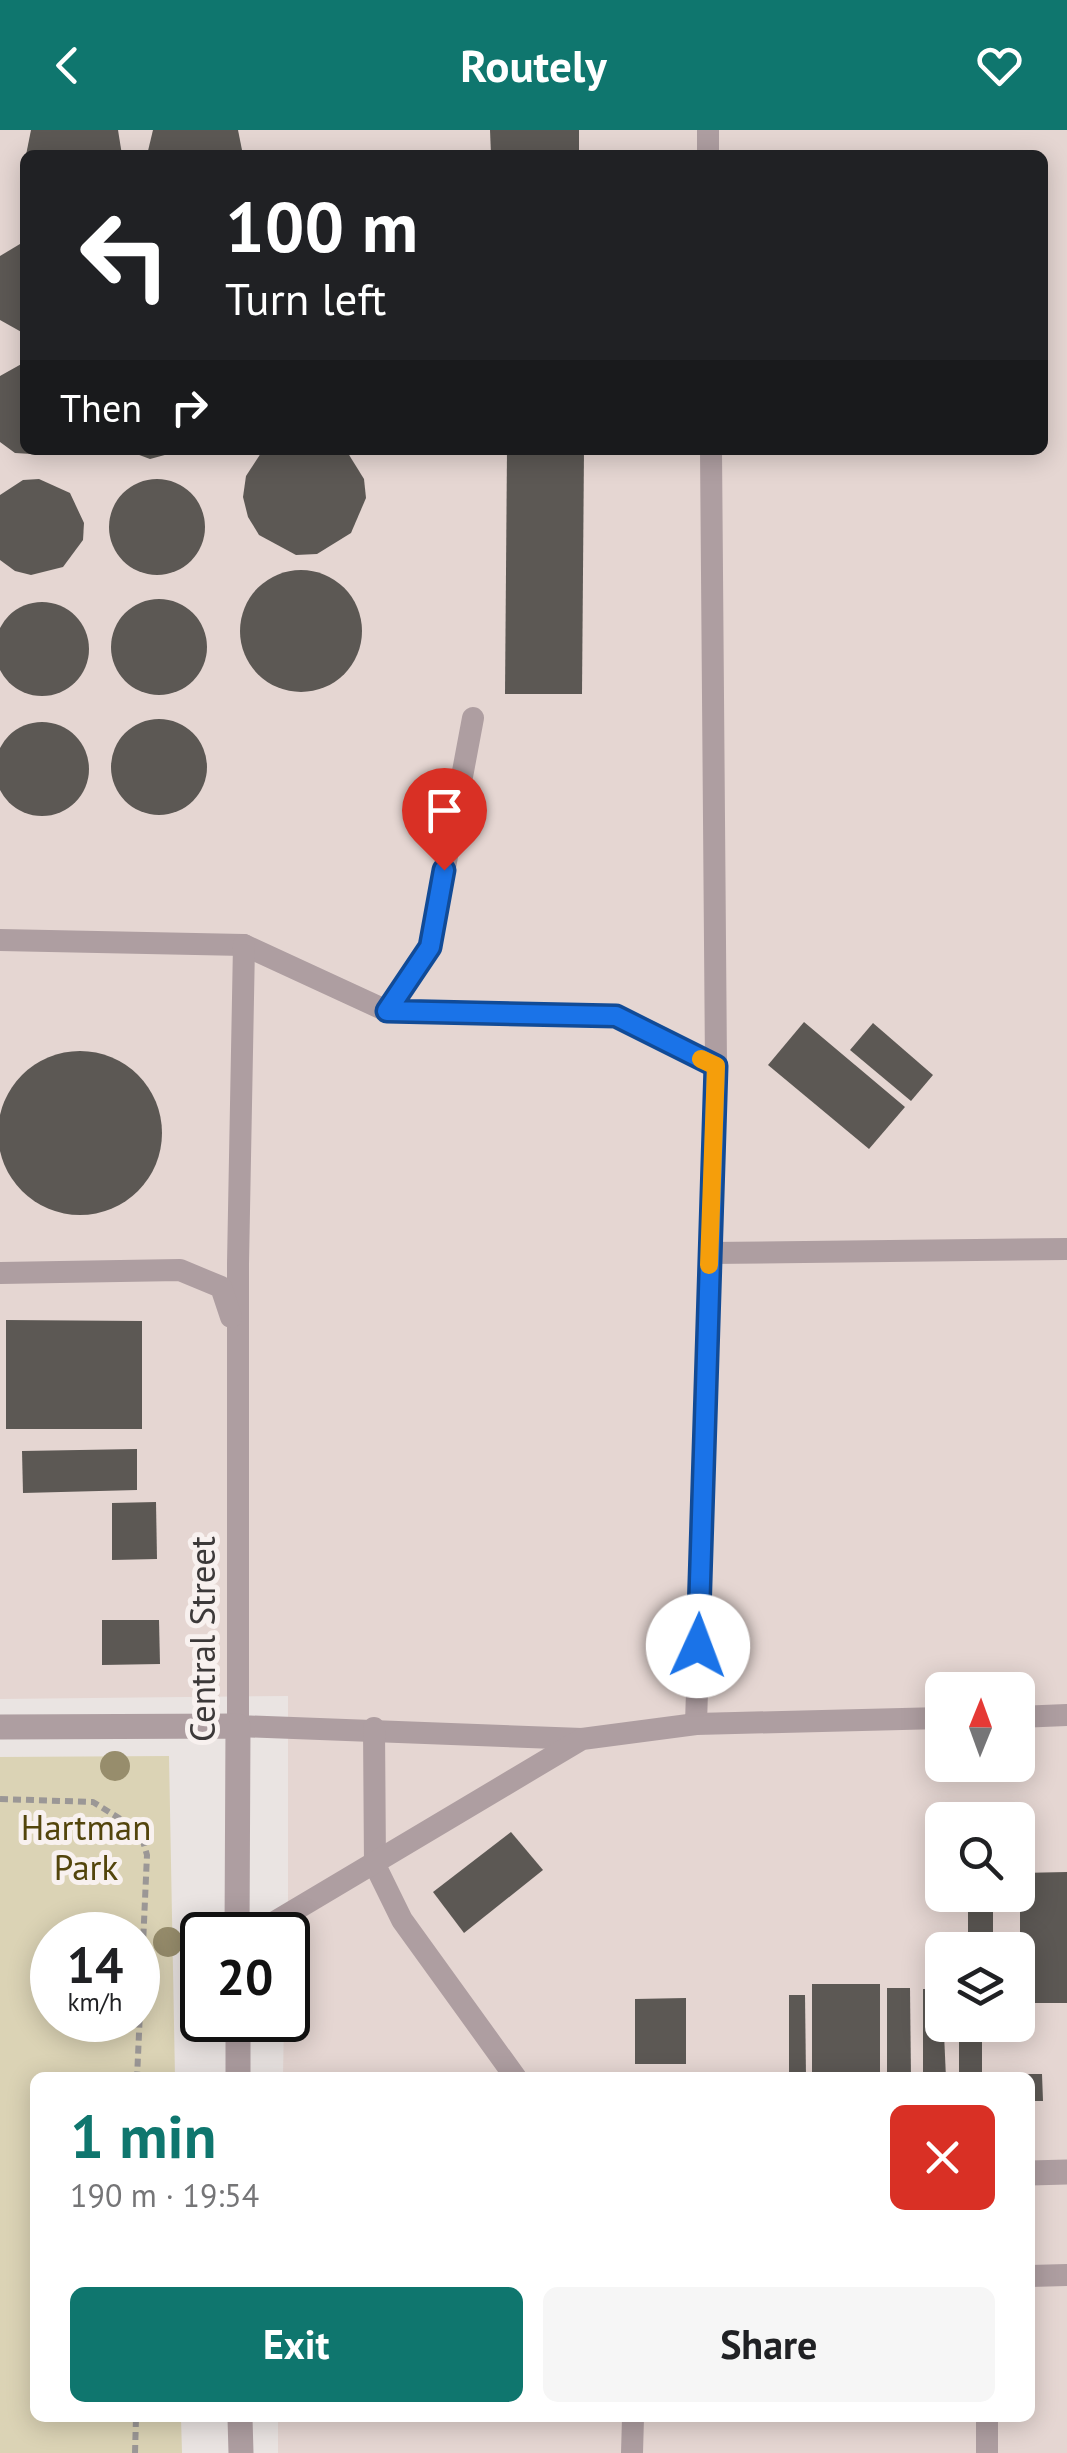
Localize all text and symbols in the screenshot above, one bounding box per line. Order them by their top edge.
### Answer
text: Routely [460,36,607,94]
icon: back [40,38,95,93]
icon: heart [972,38,1027,93]
text: 100 m [225,181,418,271]
icon: left [60,190,190,320]
text: Turn left [225,269,386,327]
icon: right [162,380,217,435]
text: Then [60,383,142,432]
pin [402,768,487,871]
icon: arrive [417,783,472,838]
street label: Central Street [179,1536,225,1742]
position arrow [646,1594,750,1698]
north arrow [925,1672,1035,1782]
map controls [925,1672,1035,2042]
button: search [925,1802,1035,1912]
park label: Hartman Park [21,1804,151,1890]
speed limit sign: 20 [180,1912,310,2042]
text: 14 [67,1932,123,1997]
button: layers [925,1932,1035,2042]
text: km/h [68,1986,122,2018]
text: 1 min [70,2097,216,2175]
button: close [890,2105,995,2210]
text: 190 m · 19:54 [70,2174,259,2216]
button: Exit [70,2287,523,2402]
button: Share [543,2287,995,2402]

